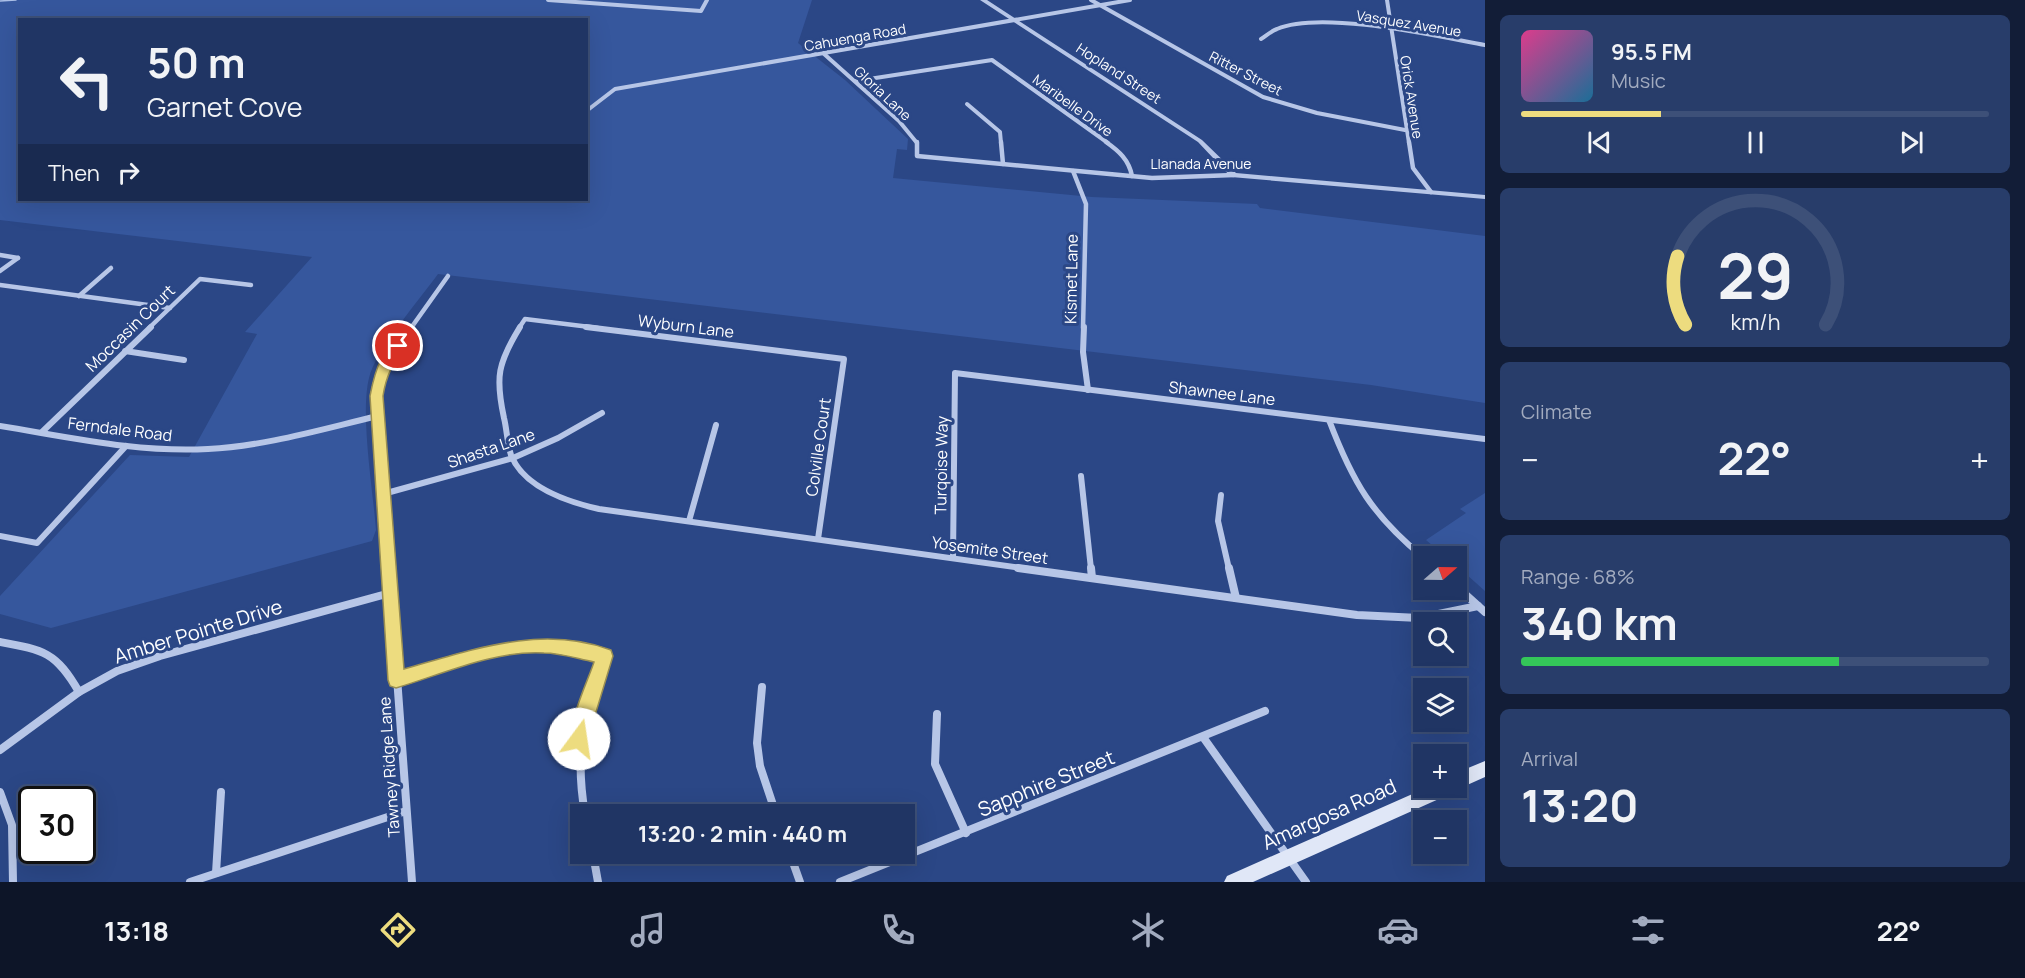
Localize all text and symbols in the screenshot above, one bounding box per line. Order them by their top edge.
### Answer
street label: Vasquez Avenue [1355,5,1463,41]
street label: Cahuenga Road [803,19,907,55]
text: 50 m [147,33,245,91]
text: 95.5 FM [1611,37,1692,67]
street label: Hopland Street [1073,38,1165,108]
icon: left [48,42,126,120]
street label: Ritter Street [1206,46,1286,100]
street label: Orick Avenue [1396,54,1428,140]
street label: Gloria Lane [850,62,916,124]
text: Music [1611,67,1666,94]
street label: Maribelle Drive [1029,70,1117,140]
text: Garnet Cove [147,88,302,125]
icon: previous [1583,126,1616,159]
icon: pause [1739,126,1772,159]
icon: next [1895,126,1928,159]
street label: Llanada Avenue [1150,154,1252,173]
icon: right [112,156,145,189]
text: Then [48,158,100,188]
text: 29 [1717,232,1793,318]
street label: Kismet Lane [1059,234,1083,324]
street label: Moccasin Court [80,280,180,376]
text: km/h [1730,307,1780,336]
street label: Wyburn Lane [637,309,735,343]
pin [372,320,423,371]
icon: arrive [381,329,414,362]
street label: Shawnee Lane [1167,376,1277,410]
street label: Colville Court [800,396,836,498]
text: Climate [1521,398,1592,425]
street label: Ferndale Road [67,412,173,446]
street label: Turqoise Way [929,415,953,515]
street label: Shasta Lane [444,423,538,473]
text: 22° [1717,427,1791,489]
text: − [1521,437,1539,482]
text: + [1970,437,1989,482]
street label: Yosemite Street [930,531,1050,569]
north arrow [1413,546,1467,600]
map controls [1413,546,1467,864]
text: Range · 68% [1521,563,1635,590]
text: 340 km [1521,592,1678,654]
street label: Amber Pointe Drive [110,593,286,669]
button: search [1413,612,1467,666]
button: layers [1413,678,1467,732]
street label: Tawney Ridge Lane [373,696,405,838]
position arrow [547,707,611,771]
street label: Sapphire Street [974,743,1118,823]
button: + [1413,744,1467,798]
text: Arrival [1521,745,1578,772]
street label: Amargosa Road [1258,772,1400,856]
text: 13:20 [1521,774,1639,836]
speed limit sign: 30 [18,786,96,864]
button: − [1413,810,1467,864]
text: 13:20 · 2 min · 440 m [638,819,847,849]
icon: directions [377,909,419,951]
icon: music [627,909,669,951]
icon: phone [877,909,919,951]
icon: climate [1127,909,1169,951]
icon: car [1377,909,1419,951]
icon: filters [1627,909,1669,951]
text: 13:18 [104,912,169,949]
text: 22° [1877,912,1921,949]

